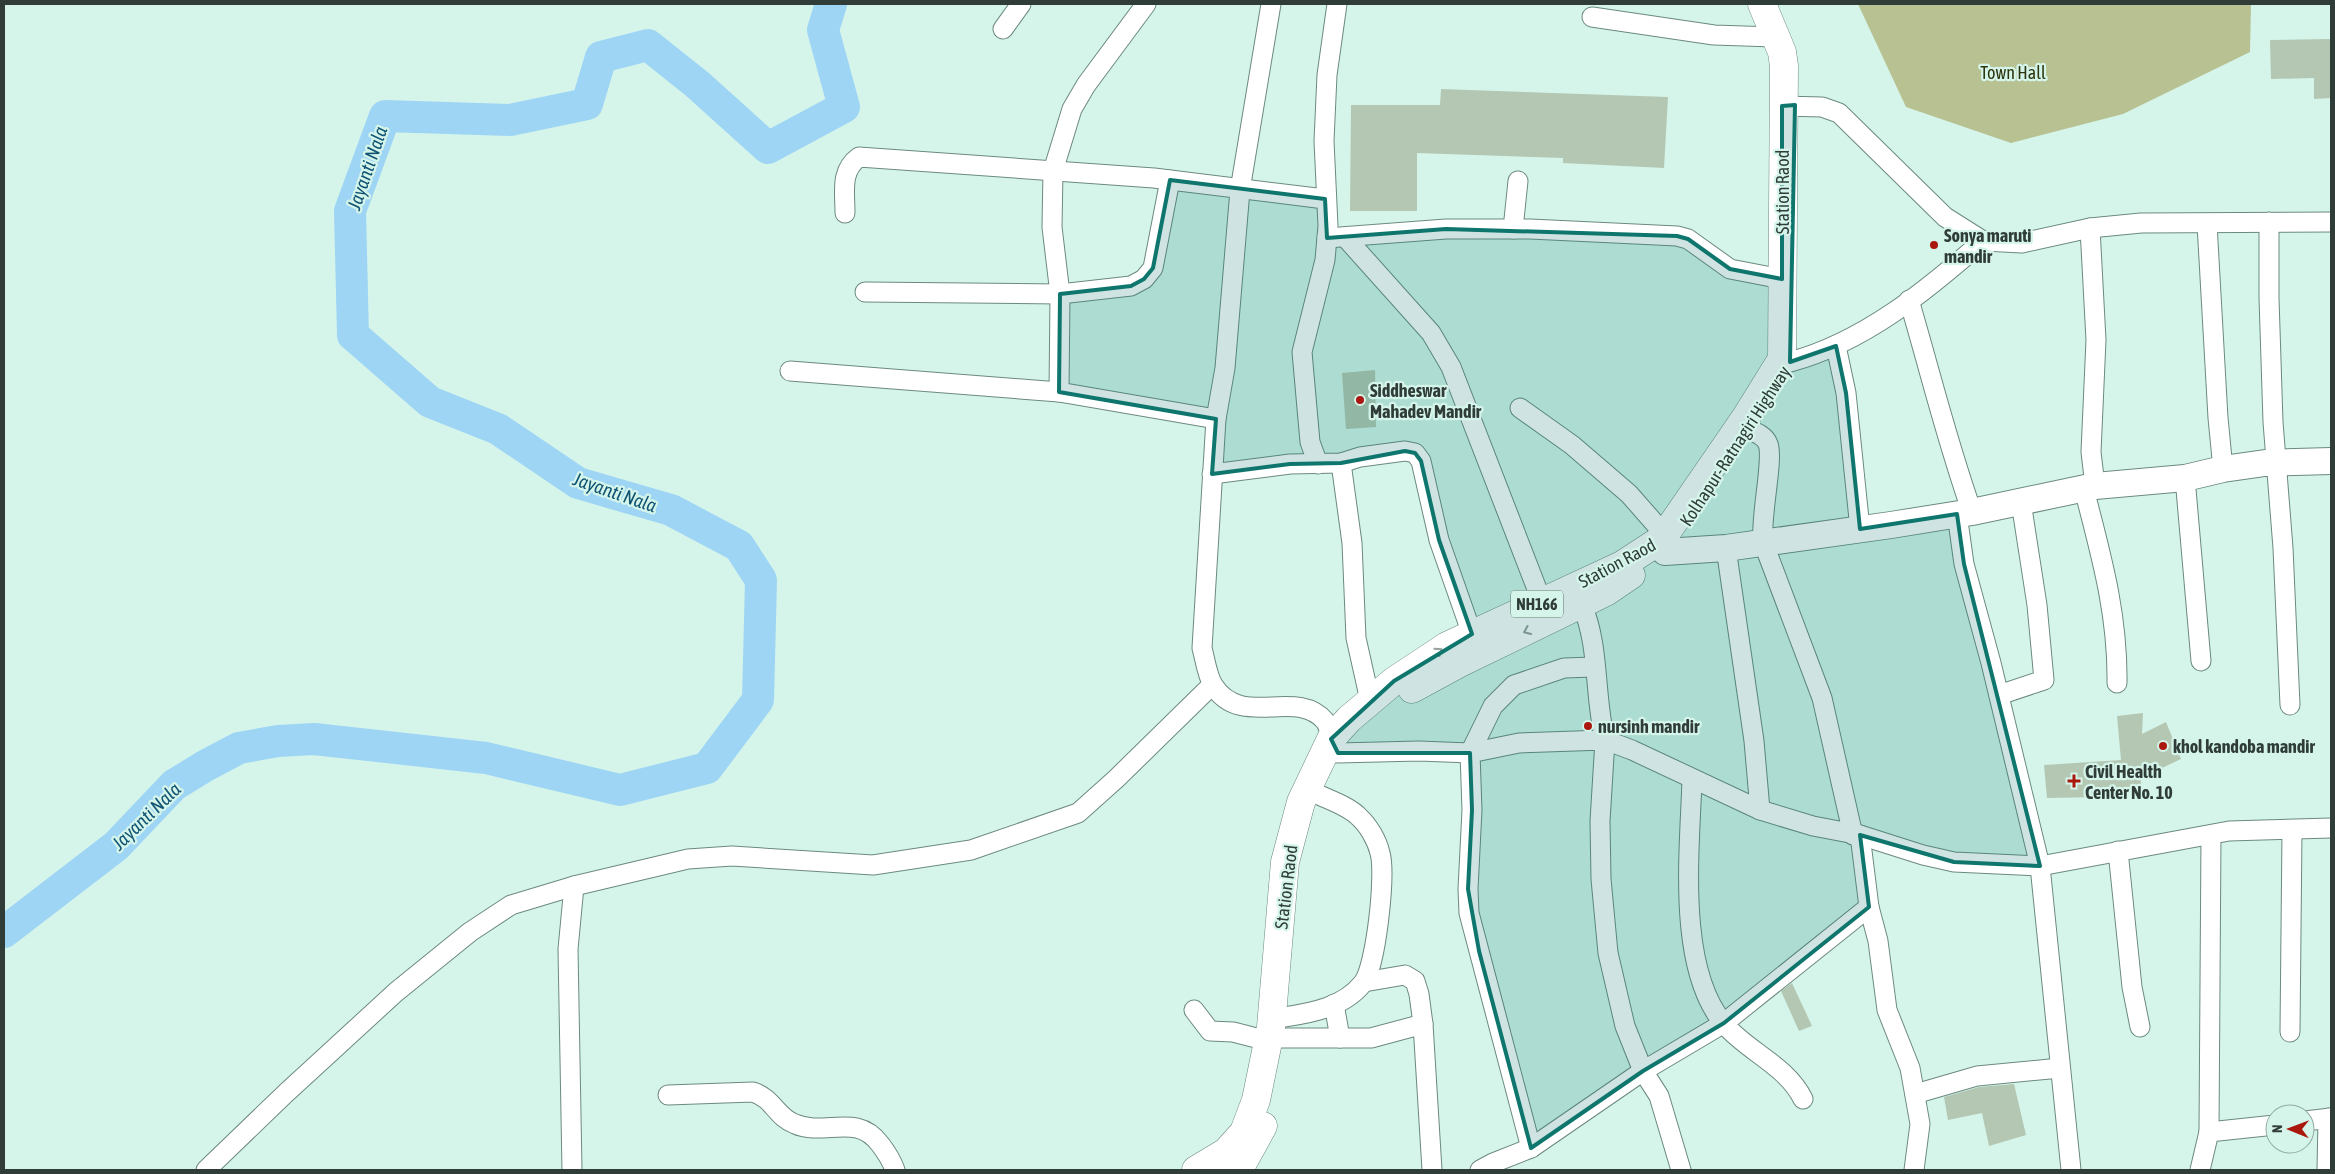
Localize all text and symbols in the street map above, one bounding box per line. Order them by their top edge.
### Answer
park label: Town Hall [1980,62,2046,83]
water label: Jayanti Nala [342,123,392,214]
street label: Station Raod [1772,150,1793,234]
place label: Sonya maruti mandir [1944,225,2031,267]
marker: Sonya maruti mandir [1928,239,1940,251]
street label: Kolhapur-Ratnagiri Highway [1675,362,1795,530]
place label: Siddheswar Mahadev Mandir [1370,380,1482,422]
marker: Siddheswar Mahadev Mandir [1354,394,1366,406]
water label: Jayanti Nala [569,467,660,517]
street label: Station Raod [1575,534,1659,592]
road number: NH166 [1511,590,1563,618]
one-way arrow [1523,624,1532,635]
one-way arrow [1434,648,1443,657]
place label: nursinh mandir [1598,716,1700,737]
marker: nursinh mandir [1582,720,1594,732]
place label: khol kandoba mandir [2173,736,2315,757]
marker: khol kandoba mandir [2157,740,2169,752]
place label: Civil Health Center No. 10 [2085,761,2173,803]
marker: Civil Health Center No. 10 [2067,774,2081,788]
water label: Jayanti Nala [106,778,185,855]
street label: Station Raod [1270,844,1302,930]
north arrow [2265,1104,2315,1154]
text: N [2269,1125,2285,1133]

